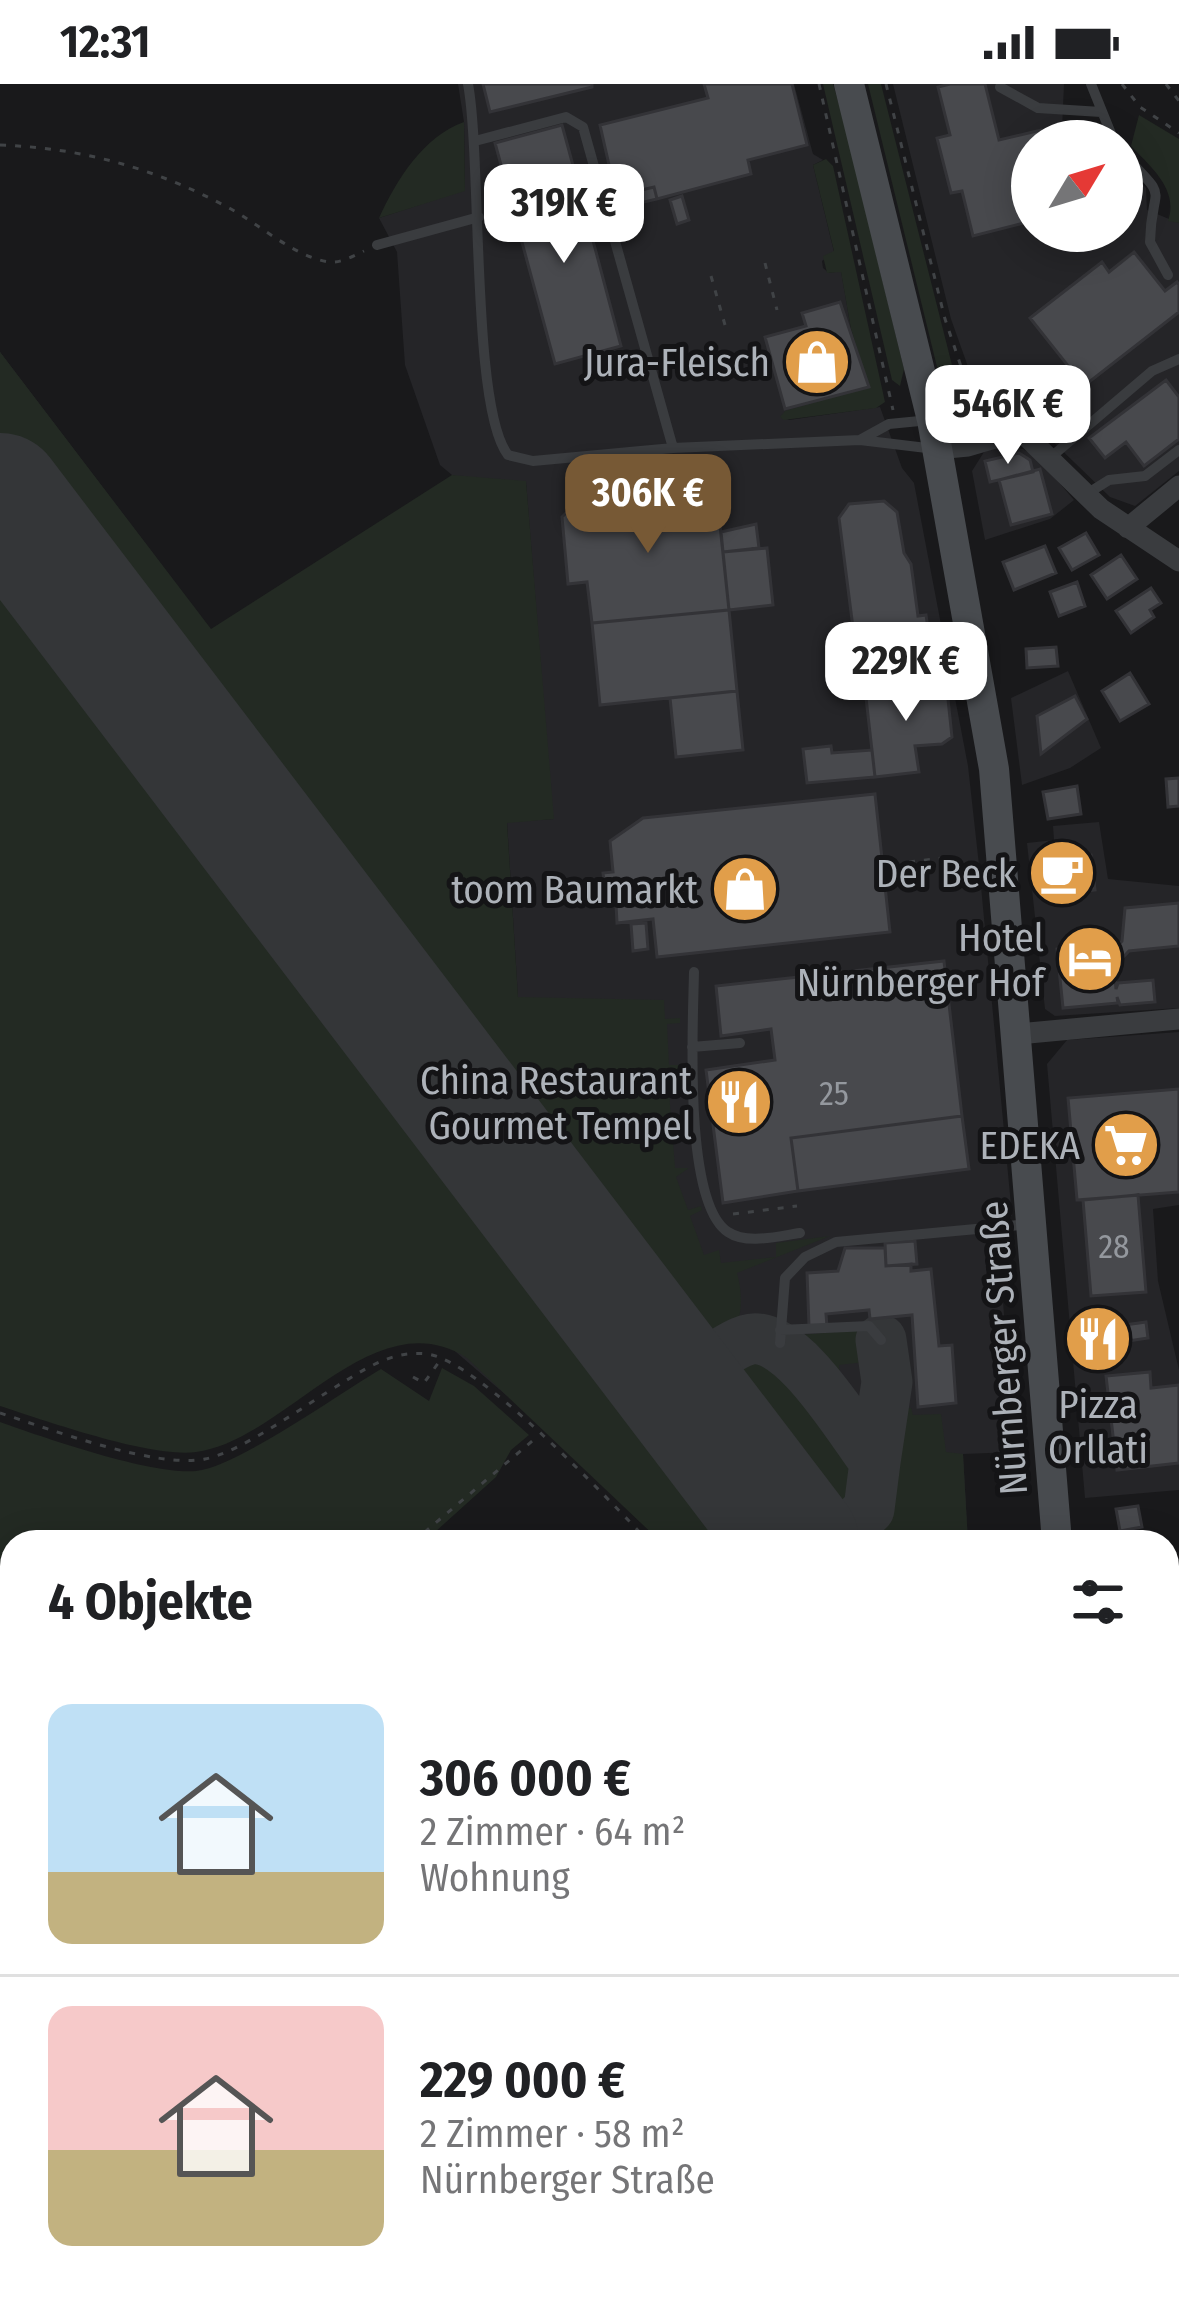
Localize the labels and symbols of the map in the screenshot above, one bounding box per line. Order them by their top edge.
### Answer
north arrow [1011,120,1143,252]
pin: 319K € [466,164,662,266]
shop icon: Jura-Fleisch [782,327,852,397]
place label: Jura-Fleisch [584,340,770,386]
pin: 546K € [910,365,1106,467]
pin: 306K € [550,454,746,556]
pin: 229K € [808,622,1004,724]
cafe icon: Der Beck [1027,838,1097,908]
place label: Der Beck [876,851,1017,897]
shop icon: toom Baumarkt [710,854,780,924]
place label: toom Baumarkt [451,867,698,913]
place label: Hotel Nürnberger Hof [797,915,1047,1006]
hotel icon: Hotel Nürnberger Hof [1055,924,1125,994]
place label: China Restaurant Gourmet Tempel [420,1058,692,1149]
restaurant icon: China Restaurant Gourmet Tempel [704,1067,774,1137]
house number: 25 [819,1074,849,1114]
supermarket icon: EDEKA [1091,1110,1161,1180]
place label: EDEKA [980,1123,1080,1169]
street label: Nürnberger Straße [971,1199,1037,1497]
house number: 28 [1098,1227,1130,1267]
restaurant icon: Pizza Orllati [1063,1304,1133,1374]
place label: Pizza Orllati [1048,1382,1148,1473]

